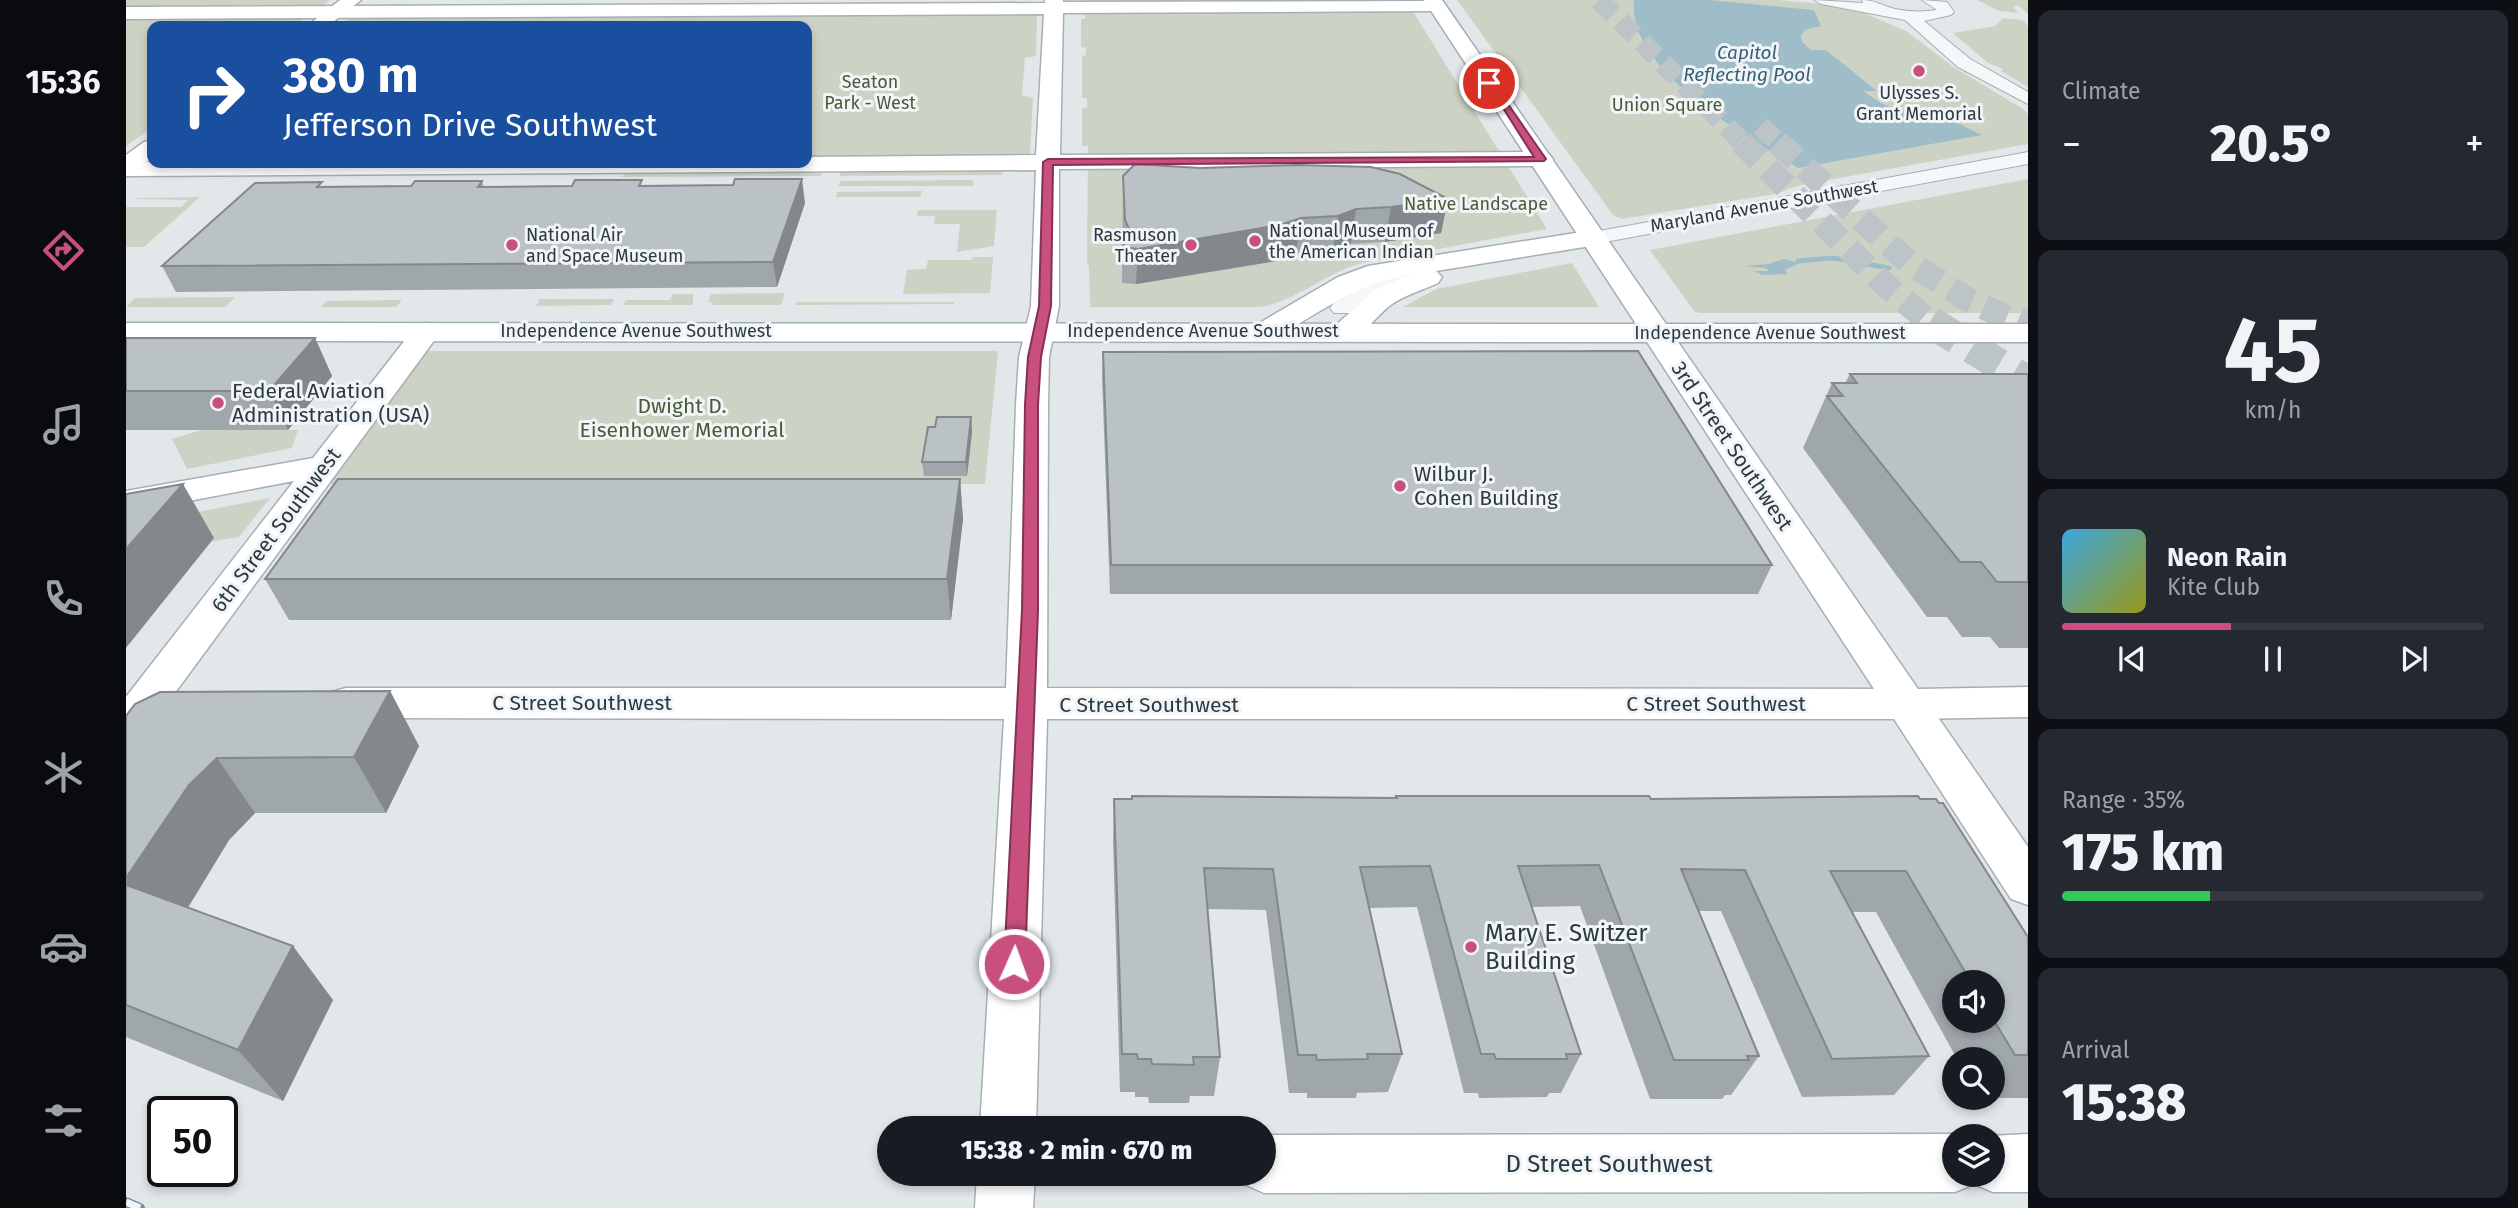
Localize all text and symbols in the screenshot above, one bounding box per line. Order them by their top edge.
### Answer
water label: Capitol Reflecting Pool [1683,41,1811,86]
text: 380 m [283,46,419,105]
icon: right [168,49,259,140]
pin [1459,53,1519,113]
text: 15:36 [26,63,100,101]
marker: Ulysses S. Grant Memorial [1911,63,1927,79]
icon: arrive [1470,64,1508,102]
park label: Seaton Park - West [824,71,916,114]
text: Climate [2062,77,2141,105]
place label: Ulysses S. Grant Memorial [1856,82,1982,125]
park label: Union Square [1612,94,1722,116]
text: Jefferson Drive Southwest [283,106,657,144]
text: 20.5° [2210,112,2336,175]
text: − [2062,121,2081,167]
text: + [2465,121,2484,167]
street label: Maryland Avenue Southwest [1649,175,1880,237]
park label: Native Landscape [1404,193,1548,215]
place label: National Museum of the American Indian [1269,220,1435,263]
place label: National Air and Space Museum [526,224,683,267]
place label: Rasmuson Theater [1093,224,1177,267]
icon: directions [39,226,88,275]
marker: National Museum of the American Indian [1247,233,1263,249]
marker: National Air and Space Museum [504,237,520,253]
marker: Rasmuson Theater [1183,237,1199,253]
text: 45 [2223,296,2323,405]
street label: Independence Avenue Southwest [500,320,772,342]
street label: Independence Avenue Southwest [1067,320,1339,342]
street label: Independence Avenue Southwest [1634,322,1906,344]
street label: 3rd Street Southwest [1666,357,1798,536]
place label: Federal Aviation Administration (USA) [232,378,429,428]
park label: Dwight D. Eisenhower Memorial [580,393,784,443]
marker: Federal Aviation Administration (USA) [210,395,226,411]
text: km/h [2245,396,2301,424]
icon: music [39,400,88,449]
street label: 6th Street Southwest [206,442,346,617]
place label: Wilbur J. Cohen Building [1414,461,1558,511]
marker: Wilbur J. Cohen Building [1392,478,1408,494]
text: Neon Rain [2167,542,2287,573]
text: Kite Club [2167,573,2260,601]
icon: phone [39,574,88,623]
icon: previous [2113,640,2151,678]
icon: pause [2254,640,2292,678]
icon: next [2395,640,2433,678]
street label: C Street Southwest [492,690,672,716]
street label: C Street Southwest [1626,691,1806,717]
street label: C Street Southwest [1059,692,1239,718]
icon: climate [39,748,88,797]
text: Range · 35% [2062,786,2185,814]
text: 175 km [2062,821,2224,884]
place label: Mary E. Switzer Building [1485,919,1648,975]
icon: car [39,922,88,971]
position arrow [977,927,1051,1001]
marker: Mary E. Switzer Building [1463,939,1479,955]
map controls [1942,970,2005,1187]
button: sound [1942,970,2005,1033]
text: Arrival [2062,1036,2129,1064]
button: search [1942,1047,2005,1110]
text: 15:38 [2062,1071,2186,1134]
icon: filters [39,1096,88,1145]
speed limit sign: 50 [147,1096,238,1187]
button: layers [1942,1124,2005,1187]
text: 15:38 · 2 min · 670 m [961,1135,1192,1166]
street label: D Street Southwest [1505,1150,1713,1178]

